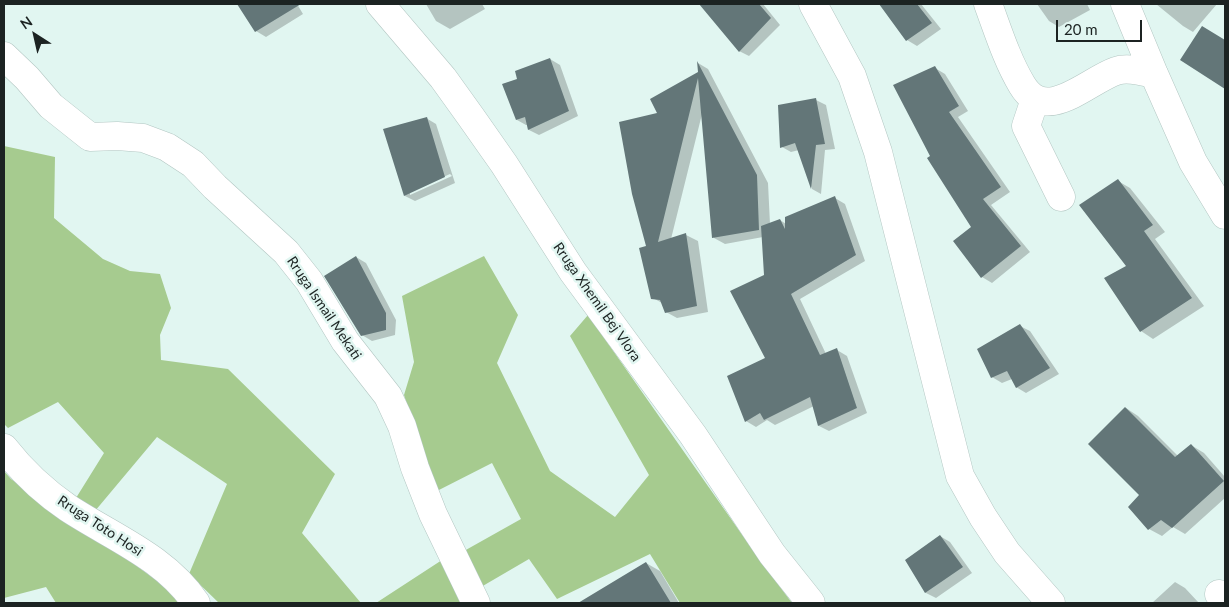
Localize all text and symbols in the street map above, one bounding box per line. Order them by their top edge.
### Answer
north arrow [10,10,60,60]
scale bar [1059,10,1145,42]
text: N [17,12,35,32]
text: 20 m [1064,20,1098,38]
street label: Rruga Xhemil Bej Vlora [550,239,644,365]
street label: Rruga Ismail Mekati [283,253,365,363]
street label: Rruga Toto Hosi [54,492,146,560]

